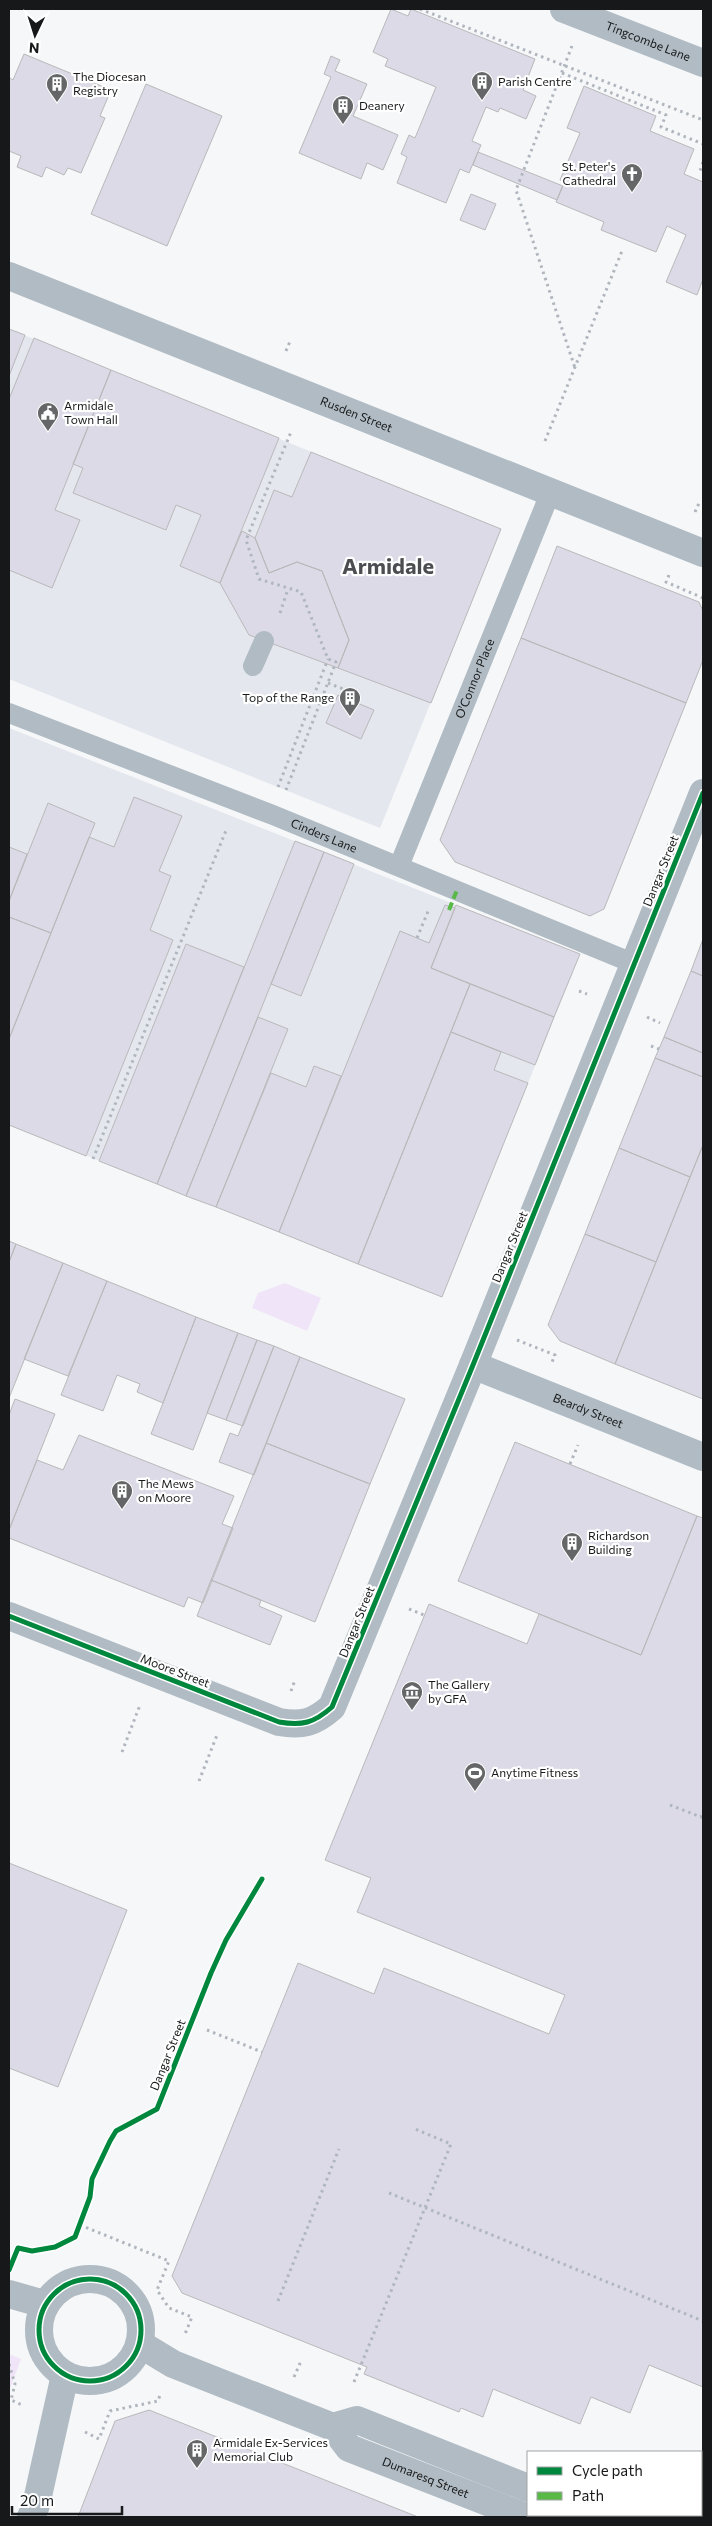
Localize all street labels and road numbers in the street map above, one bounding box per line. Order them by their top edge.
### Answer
street label: Tingcombe Lane [604,18,693,63]
street label: Rusden Street [319,393,395,434]
street label: O'Connor Place [452,636,496,720]
street label: Cinders Lane [289,815,359,855]
street label: Dangar Street [639,833,681,908]
street label: Dangar Street [488,1209,530,1284]
street label: Beardy Street [551,1390,626,1430]
street label: Dangar Street [335,1584,377,1659]
street label: Moore Street [139,1650,212,1690]
street label: Dangar Street [146,2017,188,2092]
street label: Dumaresq Street [380,2454,471,2500]

